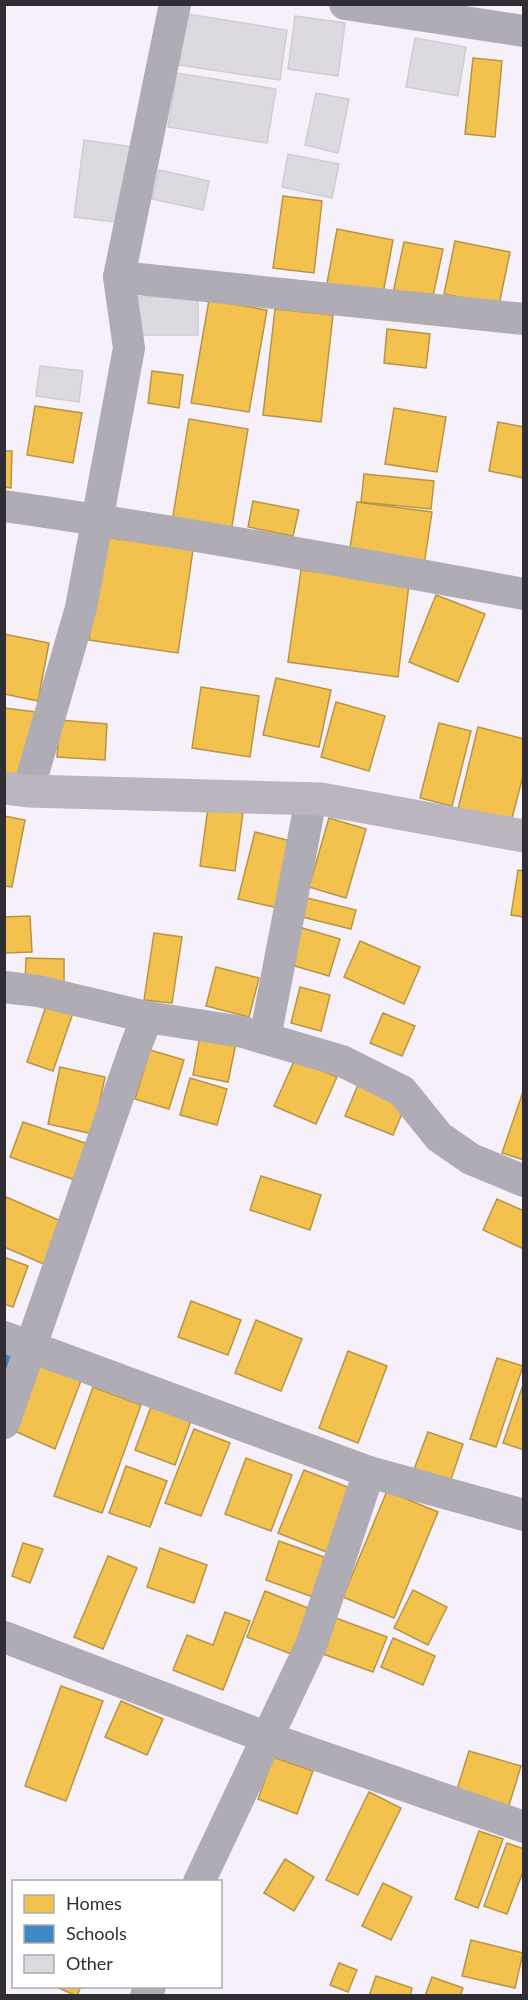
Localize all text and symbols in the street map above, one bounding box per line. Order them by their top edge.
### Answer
legend [12,1880,222,1988]
text: Homes [66,1892,122,1914]
text: Schools [66,1922,127,1944]
text: Other [66,1952,113,1974]

